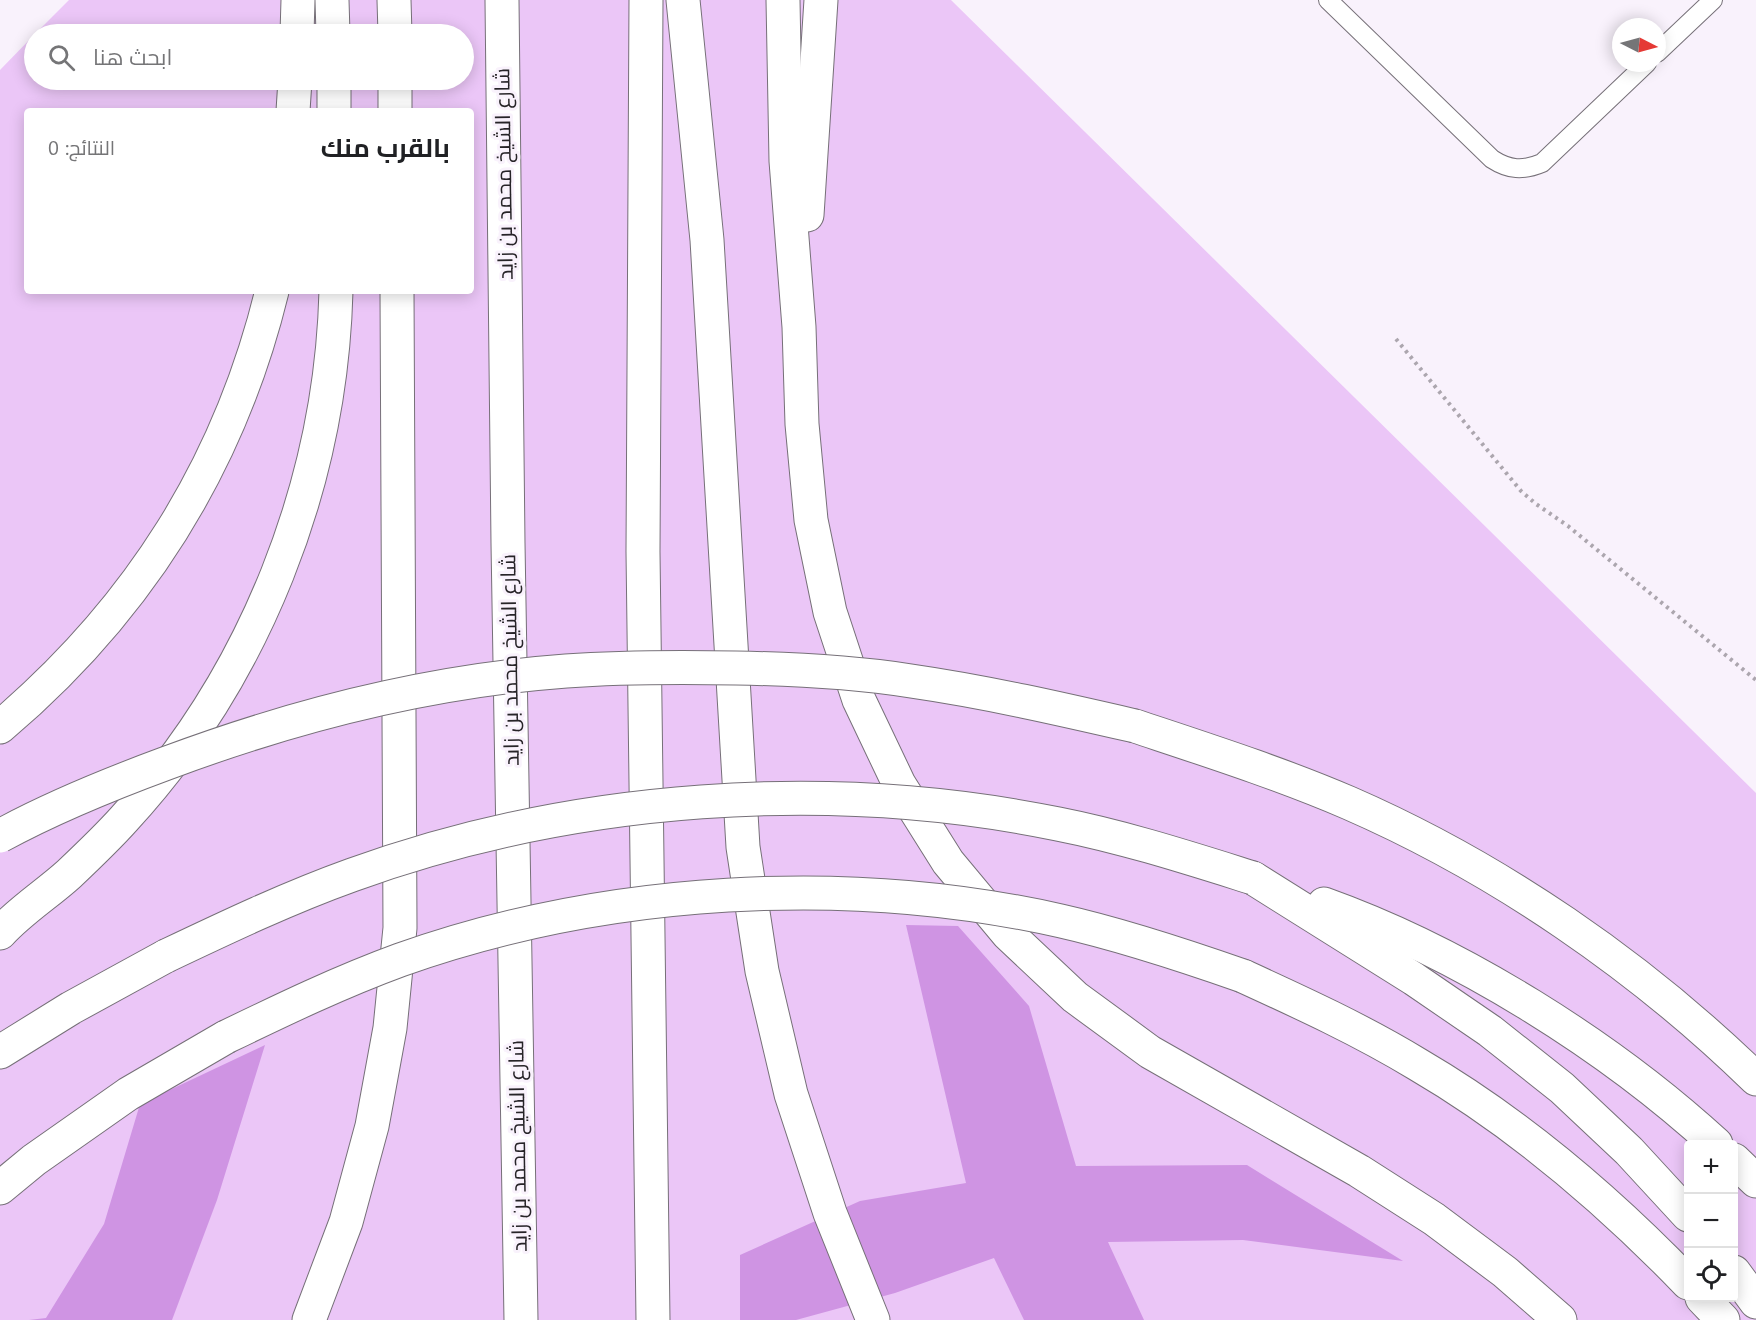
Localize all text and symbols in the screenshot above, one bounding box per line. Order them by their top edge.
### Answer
north arrow [1612,18,1666,72]
search box [24,24,474,90]
icon: search [45,41,78,74]
text: ابحث هنا [93,43,172,71]
street label: شارع الشيخ محمد بن زايد [488,68,520,280]
text: بالقرب منك [321,131,450,164]
text: النتائج: 0 [48,135,115,161]
street label: شارع الشيخ محمد بن زايد [494,554,526,766]
street label: شارع الشيخ محمد بن زايد [502,1040,534,1252]
map controls [1684,1140,1738,1302]
button: + [1684,1140,1738,1194]
button: − [1684,1194,1738,1248]
button: locate [1684,1248,1738,1302]

